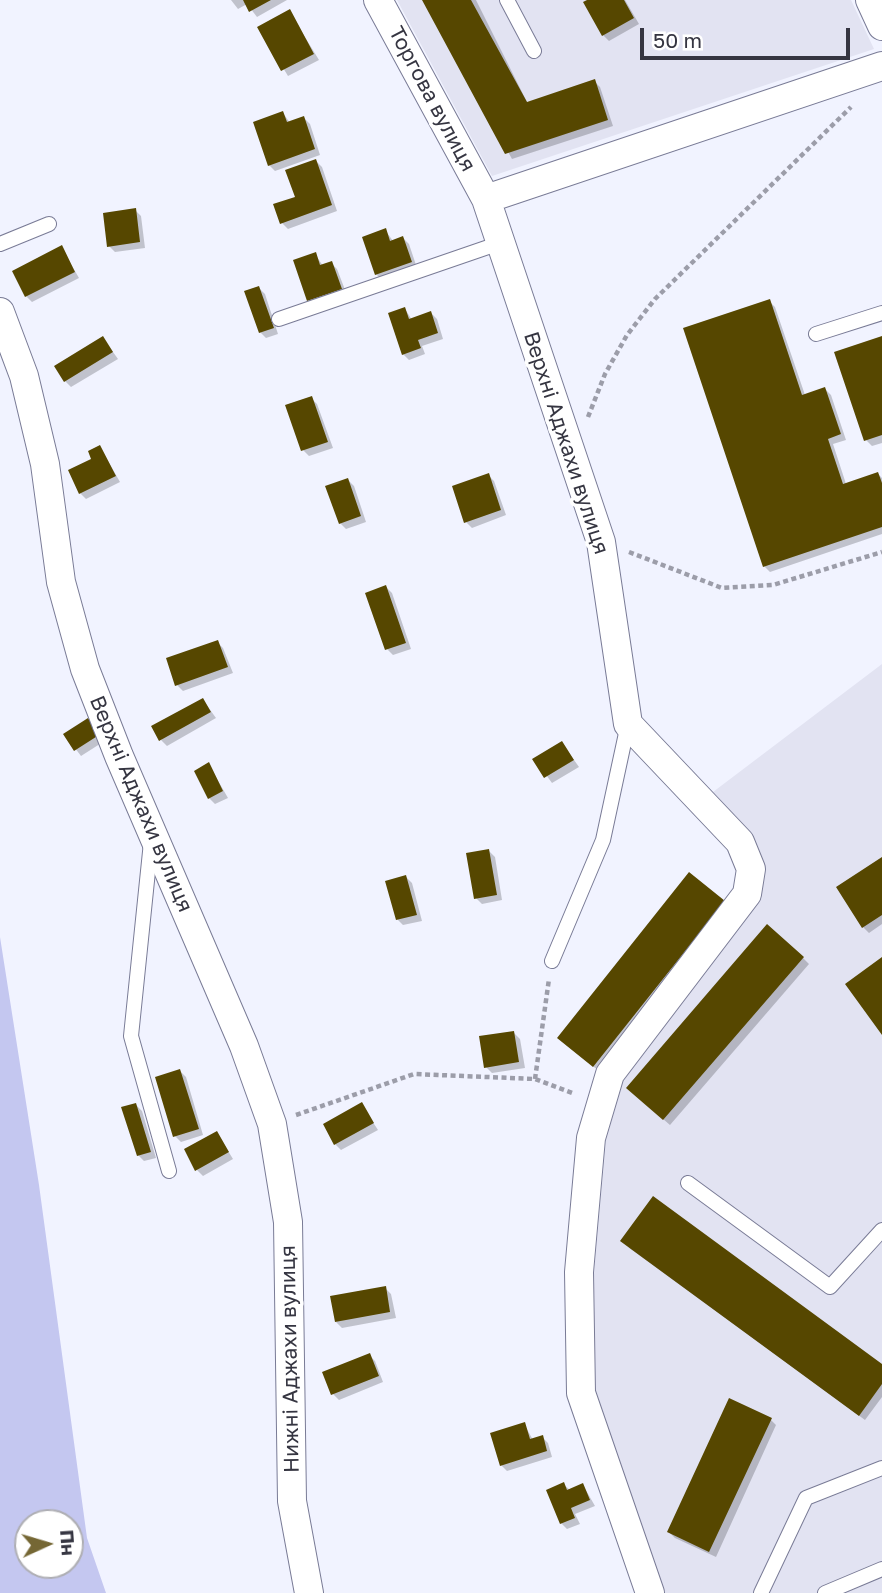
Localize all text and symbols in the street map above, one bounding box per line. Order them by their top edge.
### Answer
scale bar [644,14,854,58]
street label: Торгова вулиця [383,22,481,176]
text: 50 m [653,27,702,53]
street label: Верхні Аджахи вулиця [518,329,614,557]
street label: Верхні Аджахи вулиця [84,692,198,916]
street label: Нижні Аджахи вулиця [275,1245,305,1473]
north arrow [14,1509,84,1579]
text: Пн [56,1529,81,1556]

